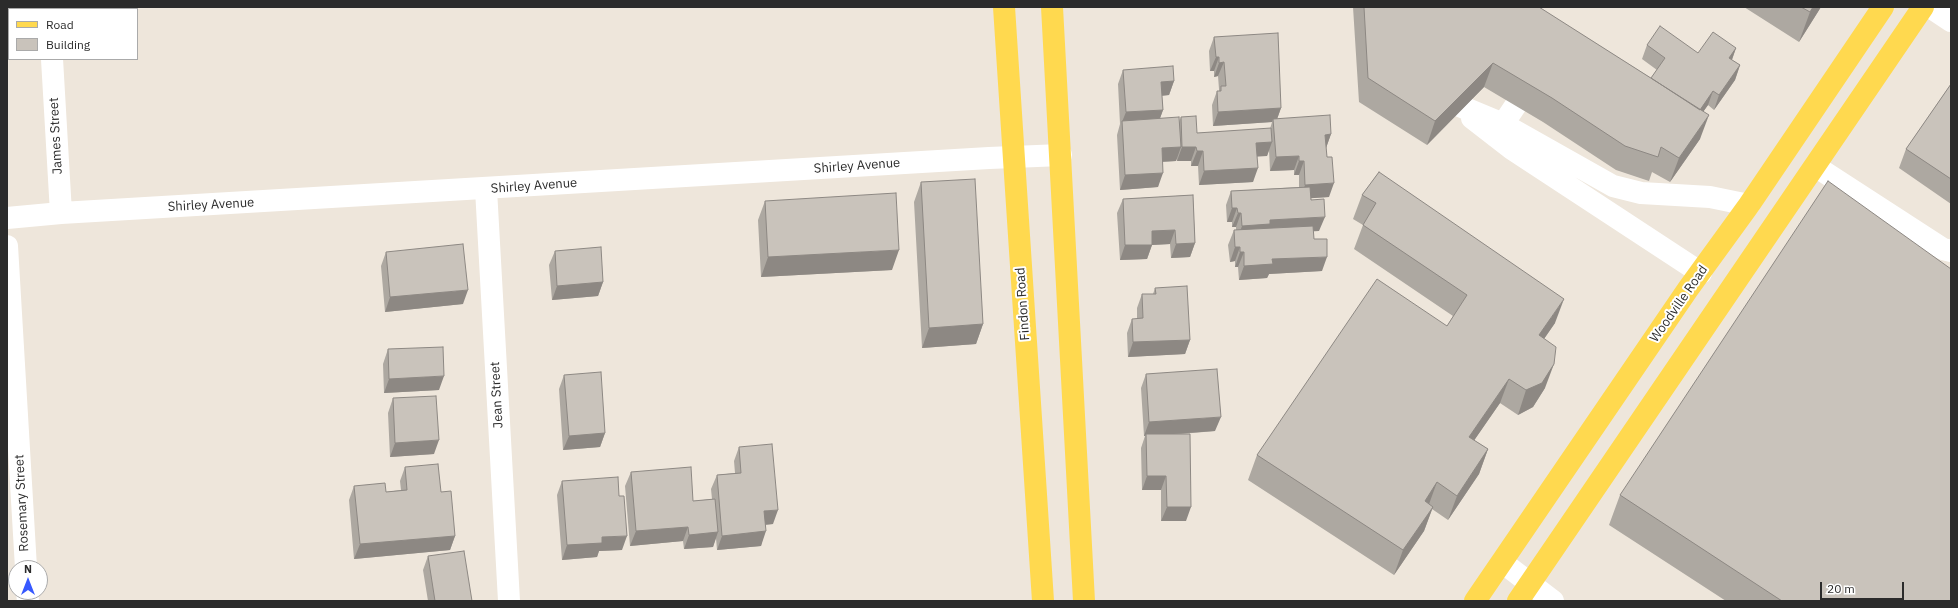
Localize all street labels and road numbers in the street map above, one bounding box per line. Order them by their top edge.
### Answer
street label: James Street [46,97,66,175]
street label: Shirley Avenue [813,155,901,177]
street label: Shirley Avenue [490,175,578,197]
street label: Shirley Avenue [167,195,255,215]
street label: Woodville Road [1647,263,1711,345]
street label: Findon Road [1013,267,1033,341]
street label: Jean Street [487,361,507,429]
street label: Rosemary Street [12,454,32,552]

